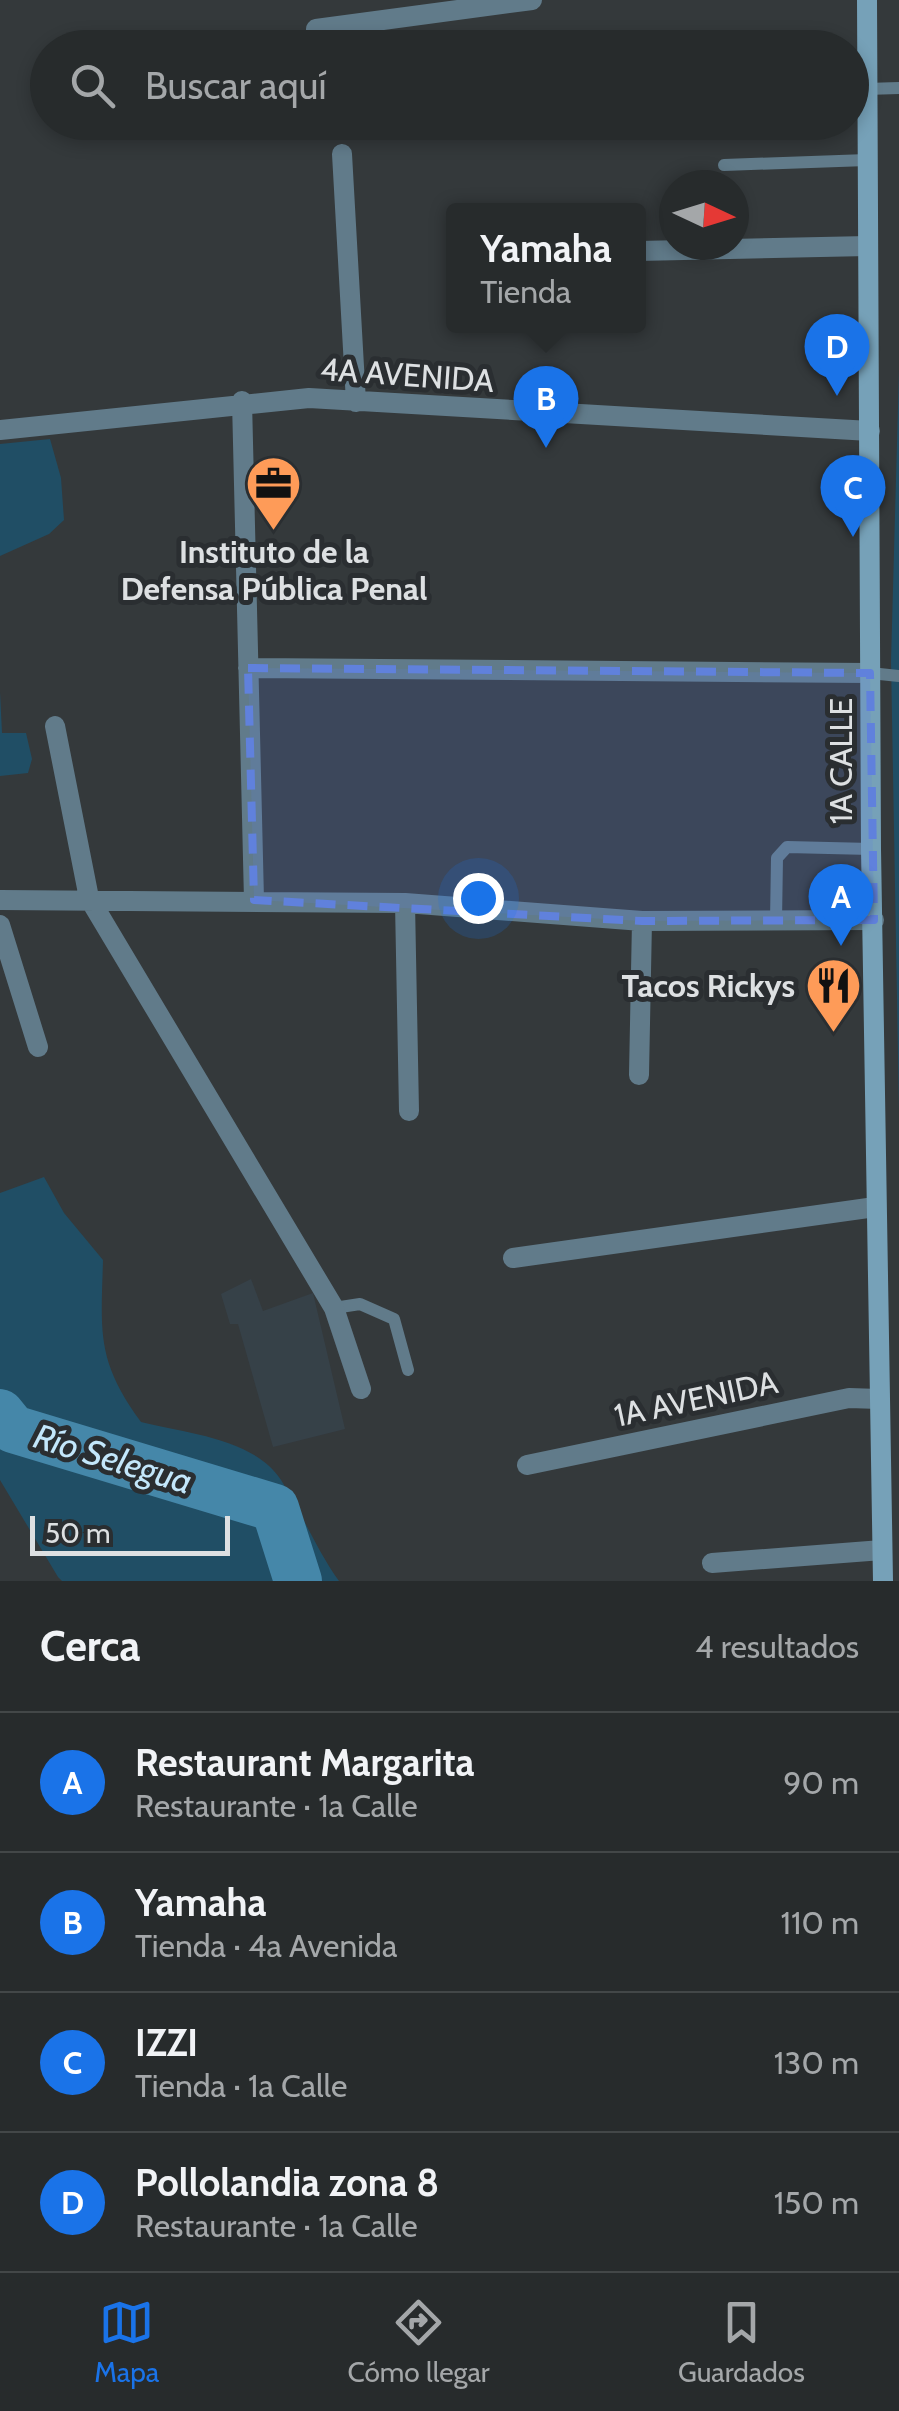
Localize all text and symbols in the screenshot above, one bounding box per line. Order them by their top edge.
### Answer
search box [30,30,869,140]
icon: search [65,58,120,113]
text: Buscar aquí [145,62,327,109]
north arrow [659,170,749,260]
popup [446,203,646,333]
text: Yamaha [480,225,612,272]
text: Tienda [480,272,571,311]
pin: D [804,314,870,396]
street label: 4A AVENIDA [319,349,496,400]
pin: B [514,366,578,448]
office icon: Instituto de la Defensa Pública Penal [244,453,304,532]
pin: C [820,454,886,537]
place label: Instituto de la Defensa Pública Penal [121,532,427,608]
street label: 1A CALLE [821,698,860,824]
pin: A [808,864,874,946]
your location [453,873,504,924]
restaurant icon: Tacos Rickys [804,956,864,1035]
place label: Tacos Rickys [621,966,795,1005]
street label: 1A AVENIDA [611,1362,781,1435]
water label: Río Selegua [29,1414,197,1503]
scale bar [30,1511,230,1556]
text: 50 m [45,1516,111,1550]
text: Cerca [40,1620,140,1672]
text: 4 resultados [695,1627,859,1666]
text: Restaurant Margarita [135,1739,475,1786]
text: A [62,1763,83,1802]
text: 90 m [783,1763,859,1802]
text: Restaurante · 1a Calle [135,1786,418,1825]
text: Yamaha [135,1879,266,1926]
text: B [62,1903,83,1942]
text: 110 m [781,1903,859,1942]
text: Tienda · 4a Avenida [135,1926,397,1965]
text: IZZI [135,2019,198,2066]
text: C [63,2043,82,2082]
text: 130 m [774,2043,859,2082]
text: Tienda · 1a Calle [135,2066,347,2105]
text: Pollolandia zona 8 [135,2159,439,2206]
text: D [61,2183,84,2222]
text: 150 m [774,2183,859,2222]
text: Restaurante · 1a Calle [135,2206,418,2245]
tab: Mapa [94,2295,159,2389]
tab: Cómo llegar [348,2295,490,2389]
tab: Guardados [678,2295,805,2389]

